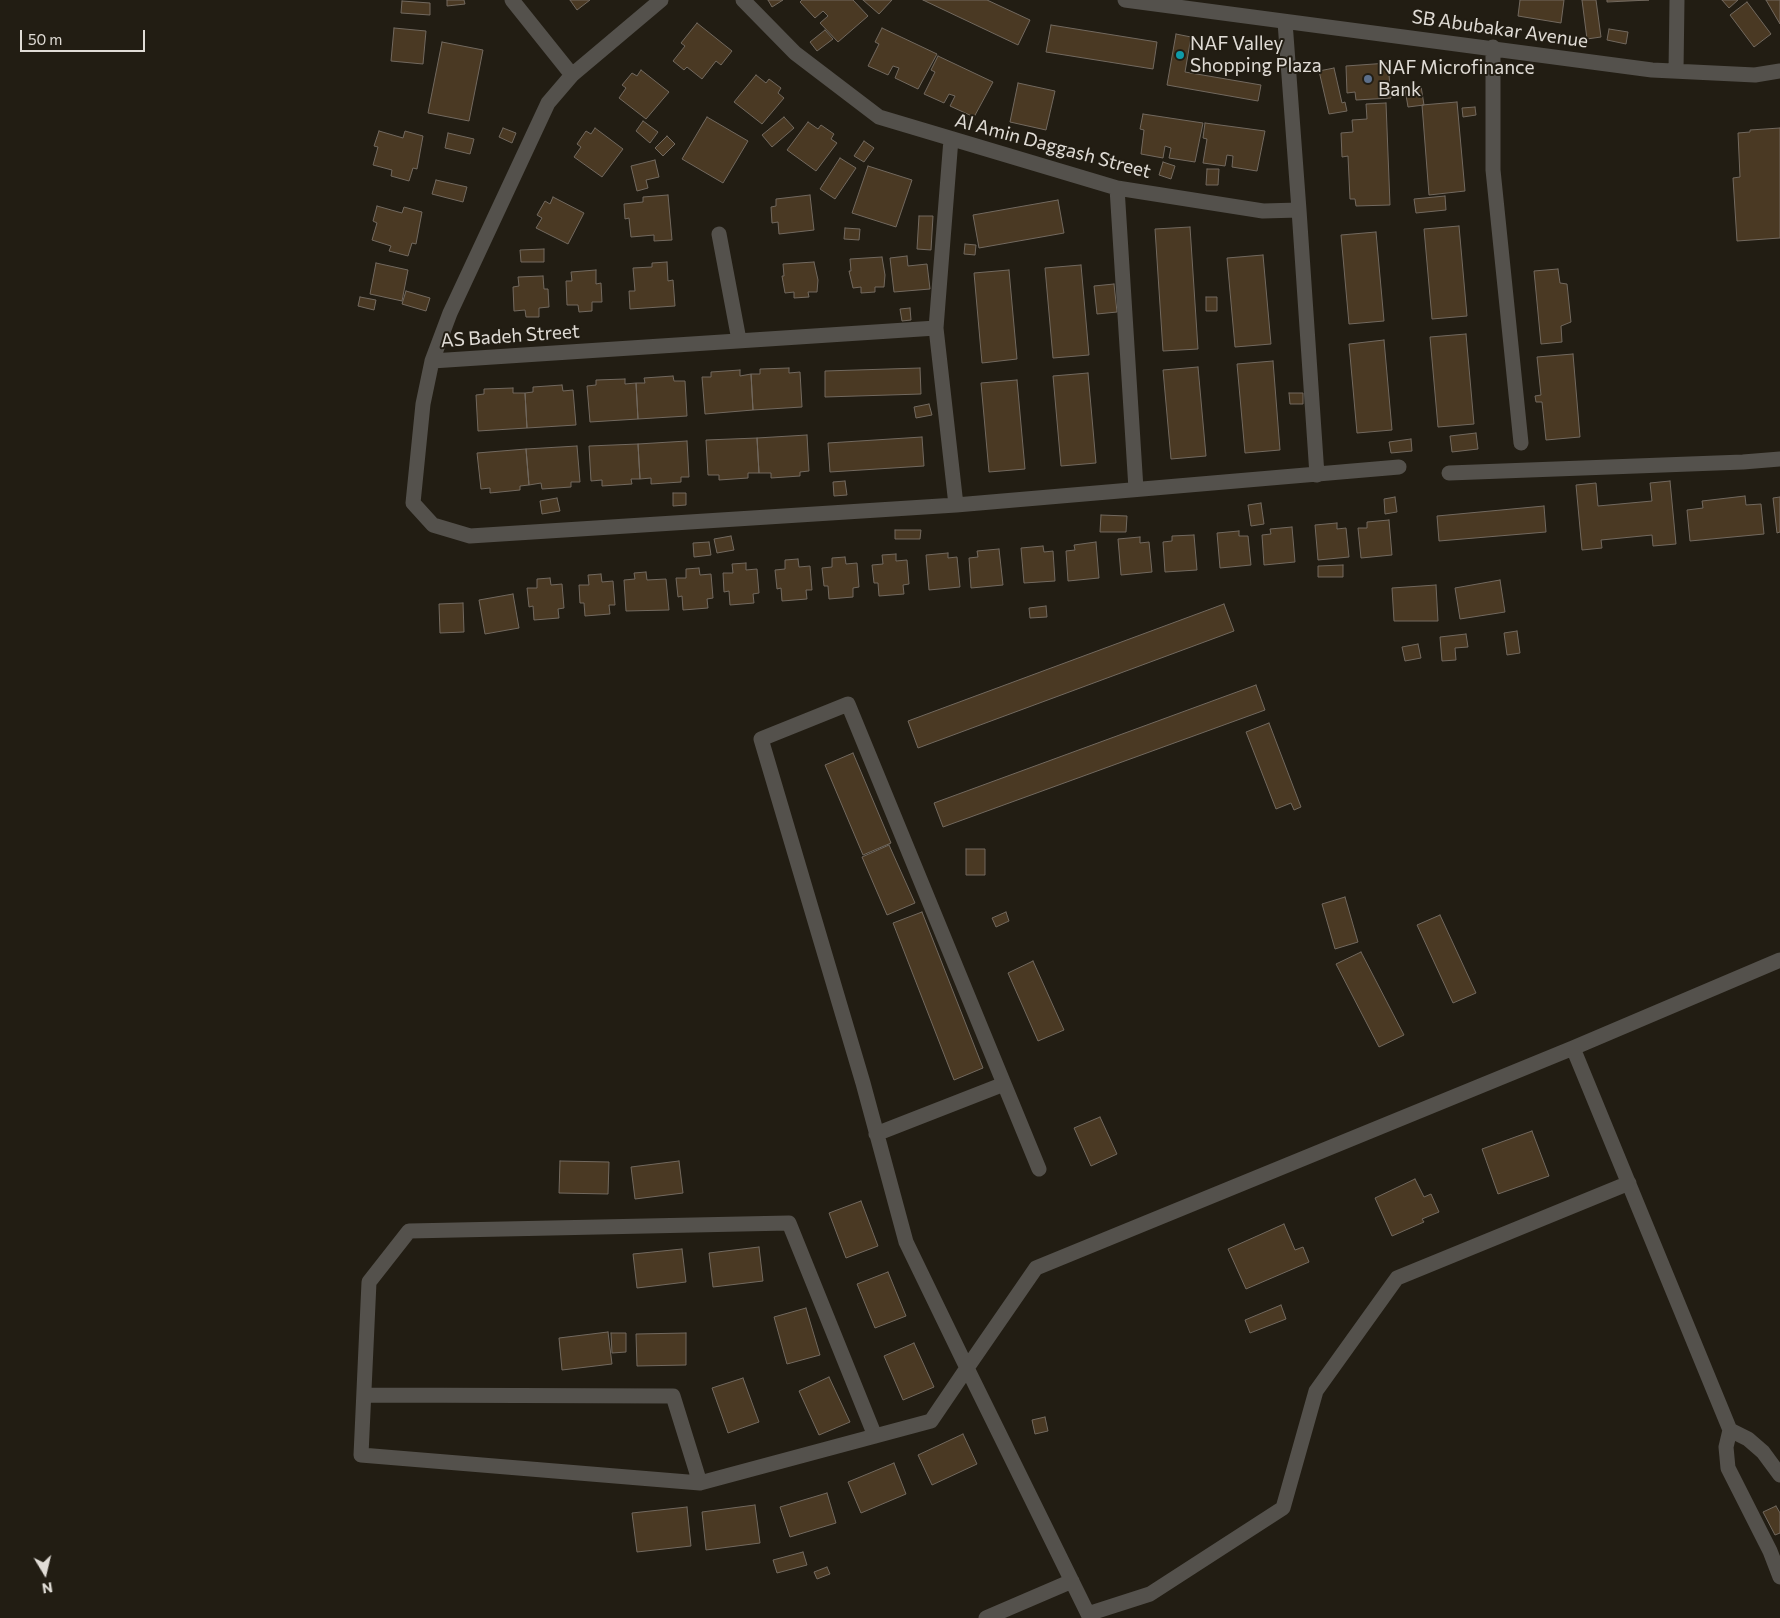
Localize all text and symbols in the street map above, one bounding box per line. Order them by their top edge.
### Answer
street label: SB Abubakar Avenue [1410,5,1590,53]
scale bar [22,20,148,52]
text: 50 m [28,30,62,48]
place label: NAF Valley Shopping Plaza [1190,33,1322,77]
marker: NAF Valley Shopping Plaza [1174,49,1186,61]
place label: NAF Microfinance Bank [1378,57,1534,101]
marker: NAF Microfinance Bank [1362,73,1374,85]
street label: Al Amin Daggash Street [953,109,1153,183]
street label: AS Badeh Street [440,320,580,352]
north arrow [20,1548,70,1598]
text: N [41,1579,54,1598]

